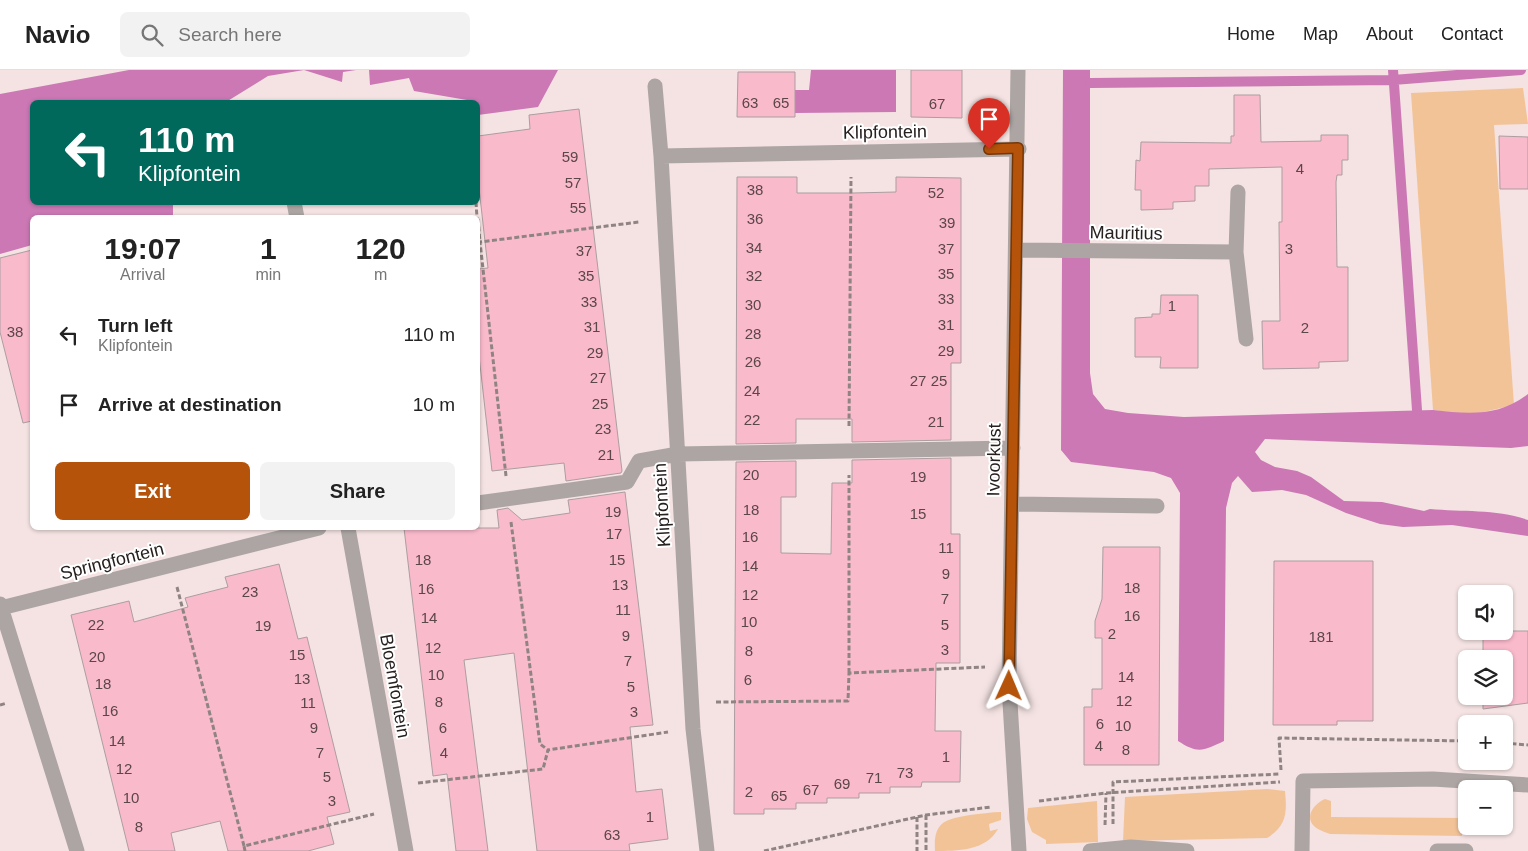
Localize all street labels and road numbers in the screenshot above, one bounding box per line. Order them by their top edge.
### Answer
street label: Klipfontein [843,121,927,143]
street label: Mauritius [1089,222,1163,244]
street label: Ivoorkust [983,423,1005,497]
street label: Klipfontein [650,463,674,547]
street label: Springfontein [58,538,166,584]
street label: Bloemfontein [376,633,414,739]

